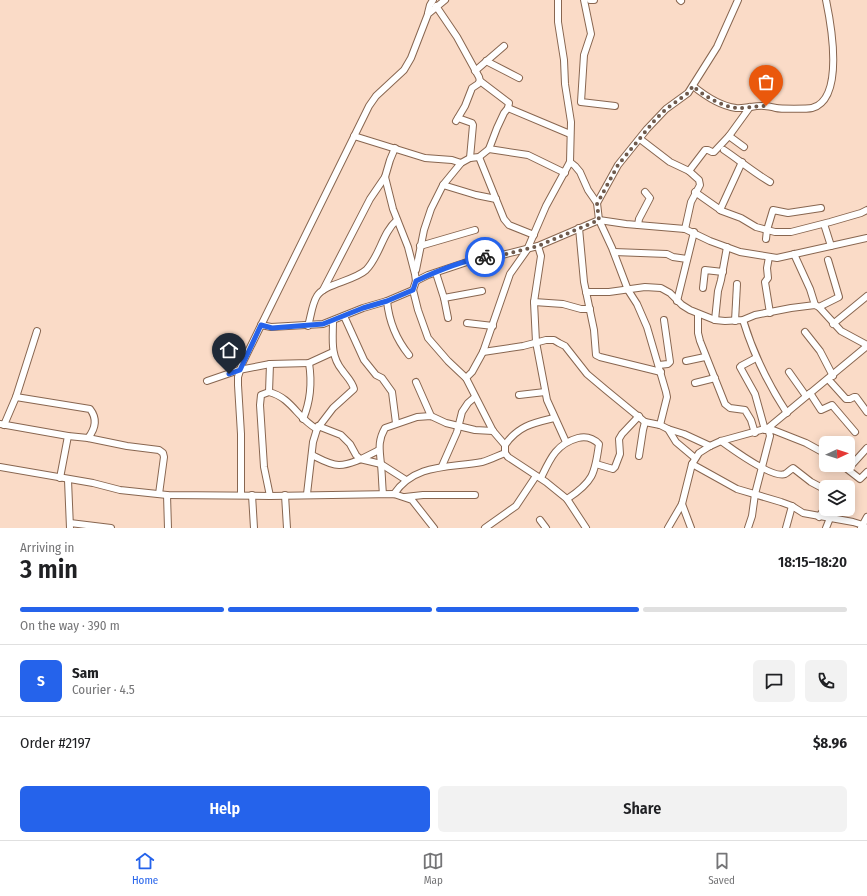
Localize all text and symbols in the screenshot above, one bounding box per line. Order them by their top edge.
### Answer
pin [749,65,783,106]
icon: bag [755,71,777,93]
courier [465,237,505,277]
icon: bike [474,246,496,268]
pin [212,333,246,374]
icon: home [218,339,240,361]
north arrow [819,436,855,472]
map controls [819,436,855,516]
button: layers [819,480,855,516]
text: Arriving in [20,540,74,555]
text: 18:15–18:20 [778,553,847,571]
text: 3 min [20,554,78,585]
text: On the way · 390 m [20,618,120,633]
button: chat [753,660,795,702]
button: phone [805,660,847,702]
text: Sam [72,664,99,682]
text: S [37,672,45,690]
text: Courier · 4.5 [72,682,135,697]
text: Order #2197 [20,734,91,752]
text: $8.96 [813,734,847,752]
button: Help [20,786,430,832]
button: Share [438,786,847,832]
tab: Home [132,850,158,887]
tab: Map [422,850,444,887]
tab: Saved [708,850,735,887]

